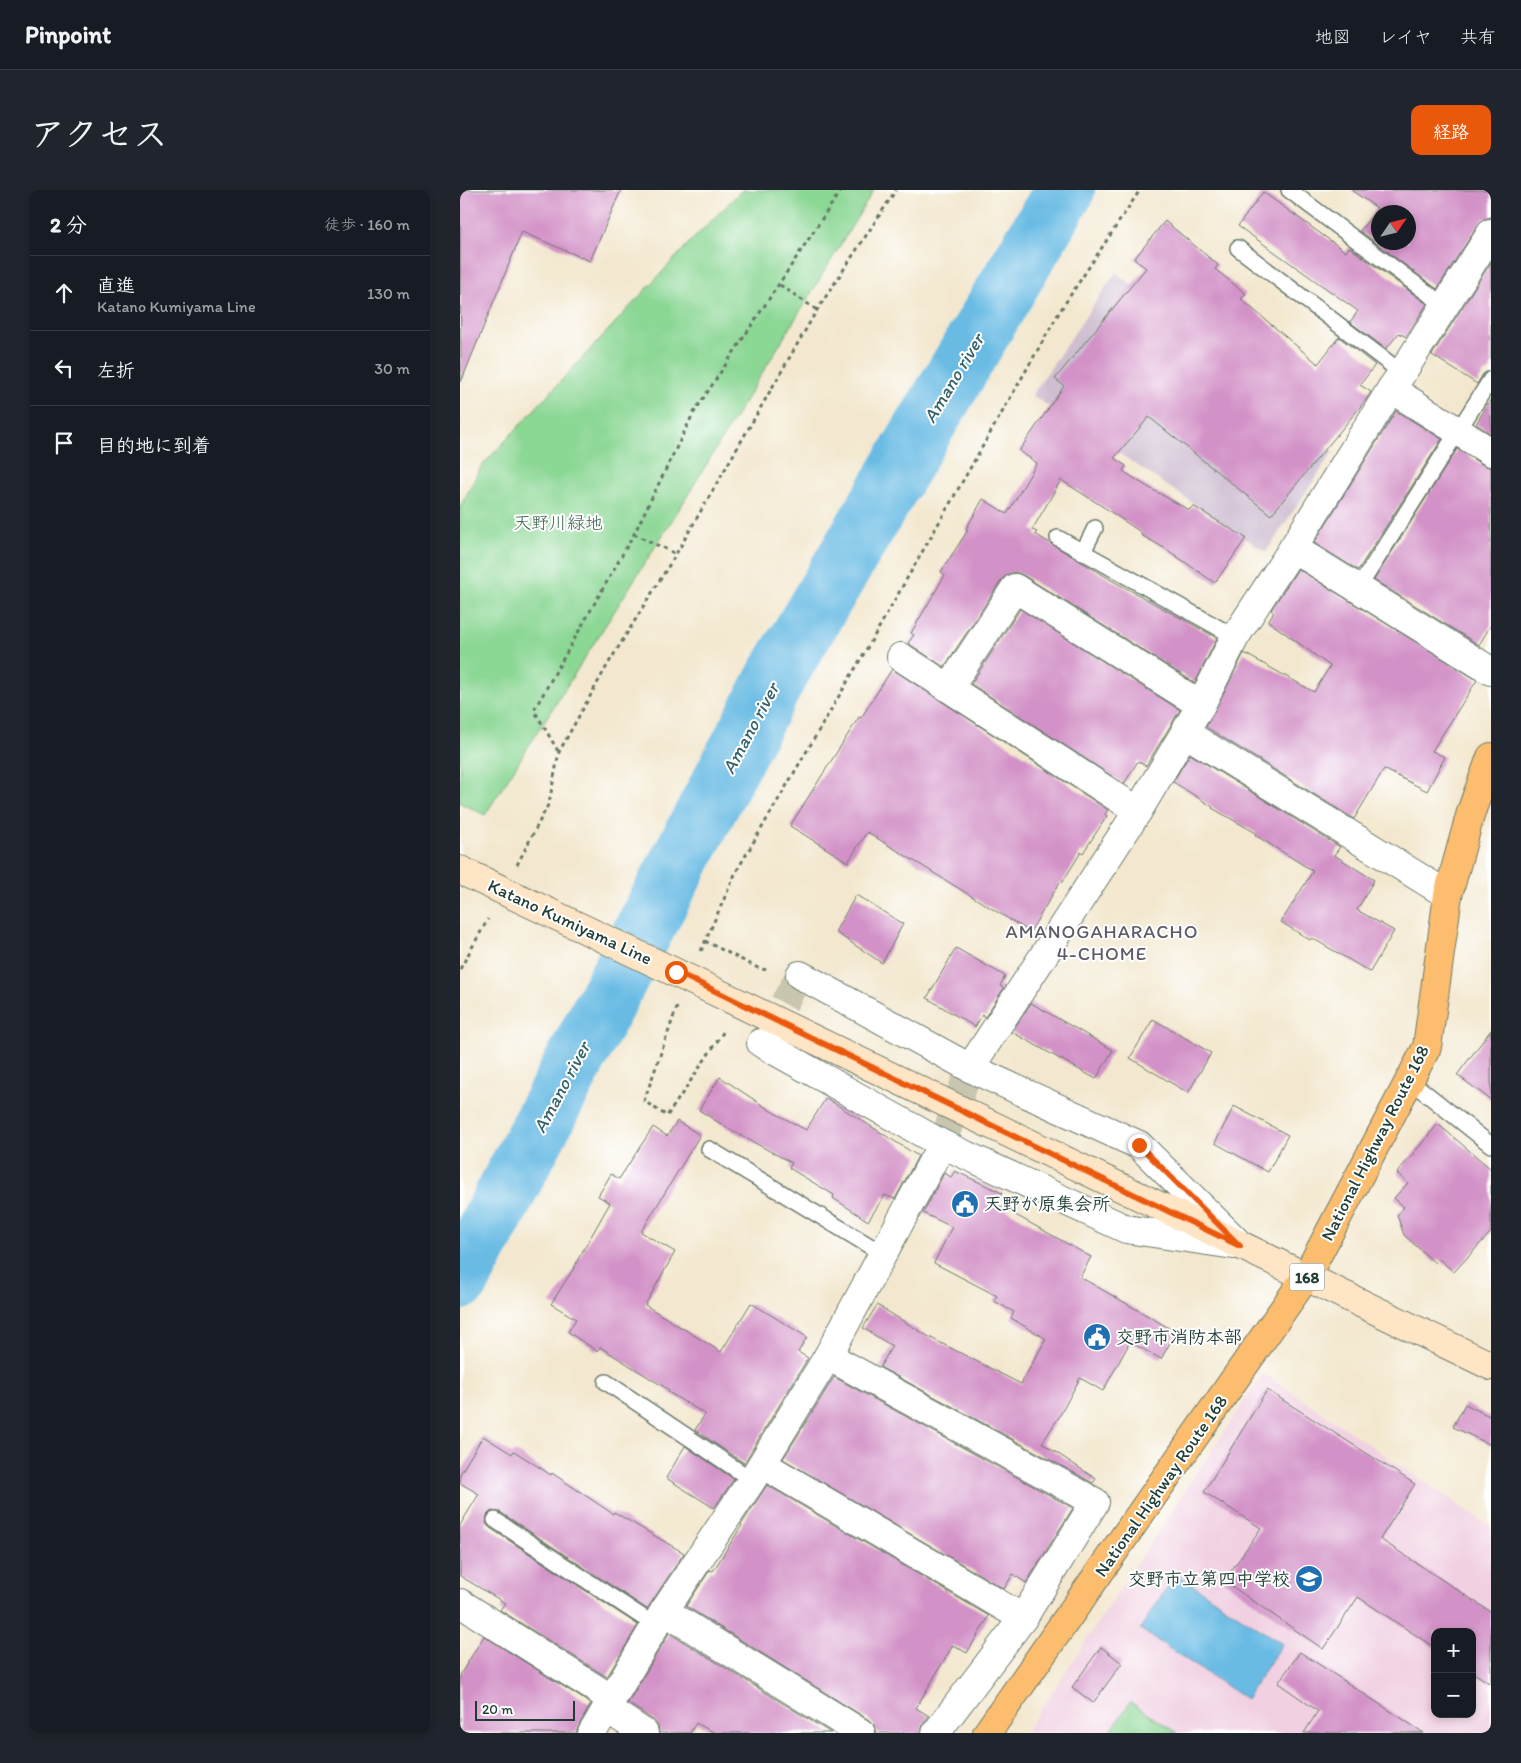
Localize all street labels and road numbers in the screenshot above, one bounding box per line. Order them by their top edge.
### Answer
street label: Katano Kumiyama Line [484,874,656,970]
street label: National Highway Route 168 [1316,1041,1434,1245]
road number: 168 [1290,1264,1324,1290]
street label: National Highway Route 168 [1090,1391,1232,1581]

